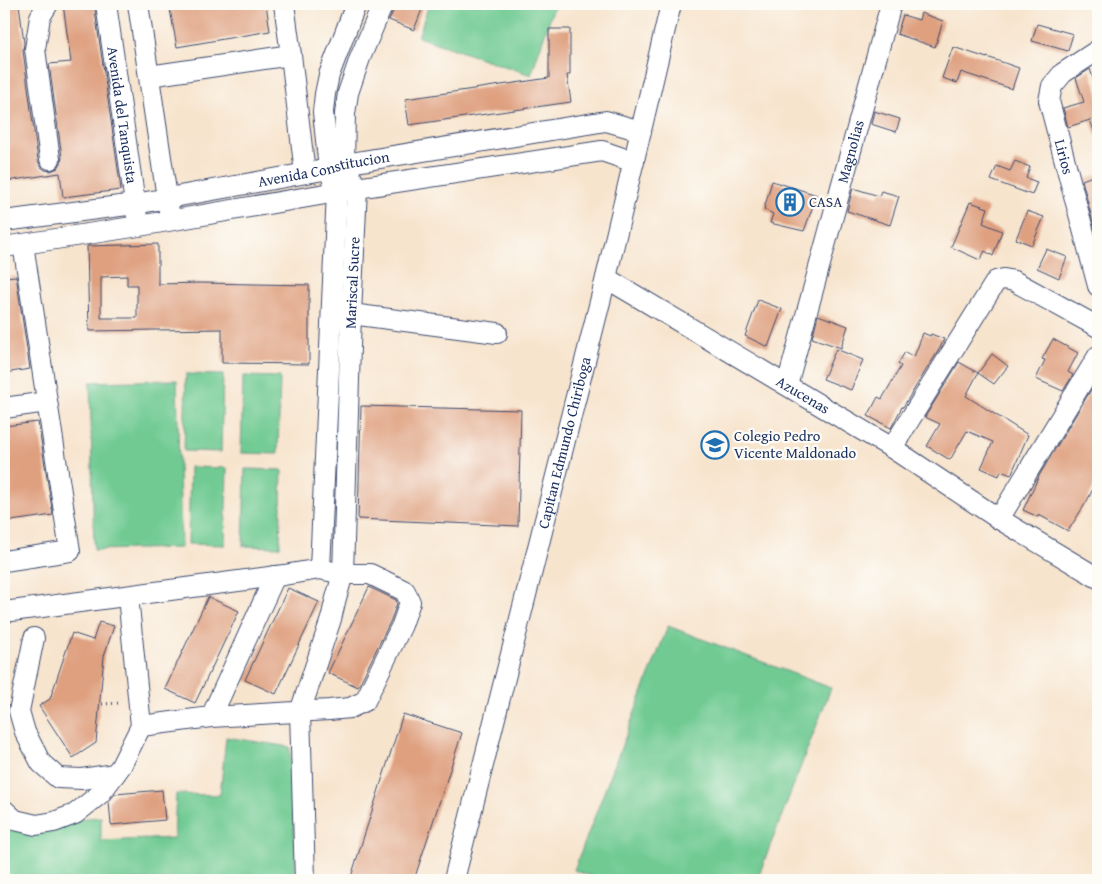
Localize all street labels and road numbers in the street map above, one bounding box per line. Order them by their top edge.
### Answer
street label: Avenida del Tanquista [102,45,143,185]
street label: Magnolias [832,118,869,185]
street label: Lirios [1050,137,1079,177]
street label: Avenida Constitucion [256,146,391,192]
street label: Mariscal Sucre [340,236,365,329]
street label: Capitan Edmundo Chiriboga [532,355,596,531]
street label: Azucenas [772,370,834,419]

